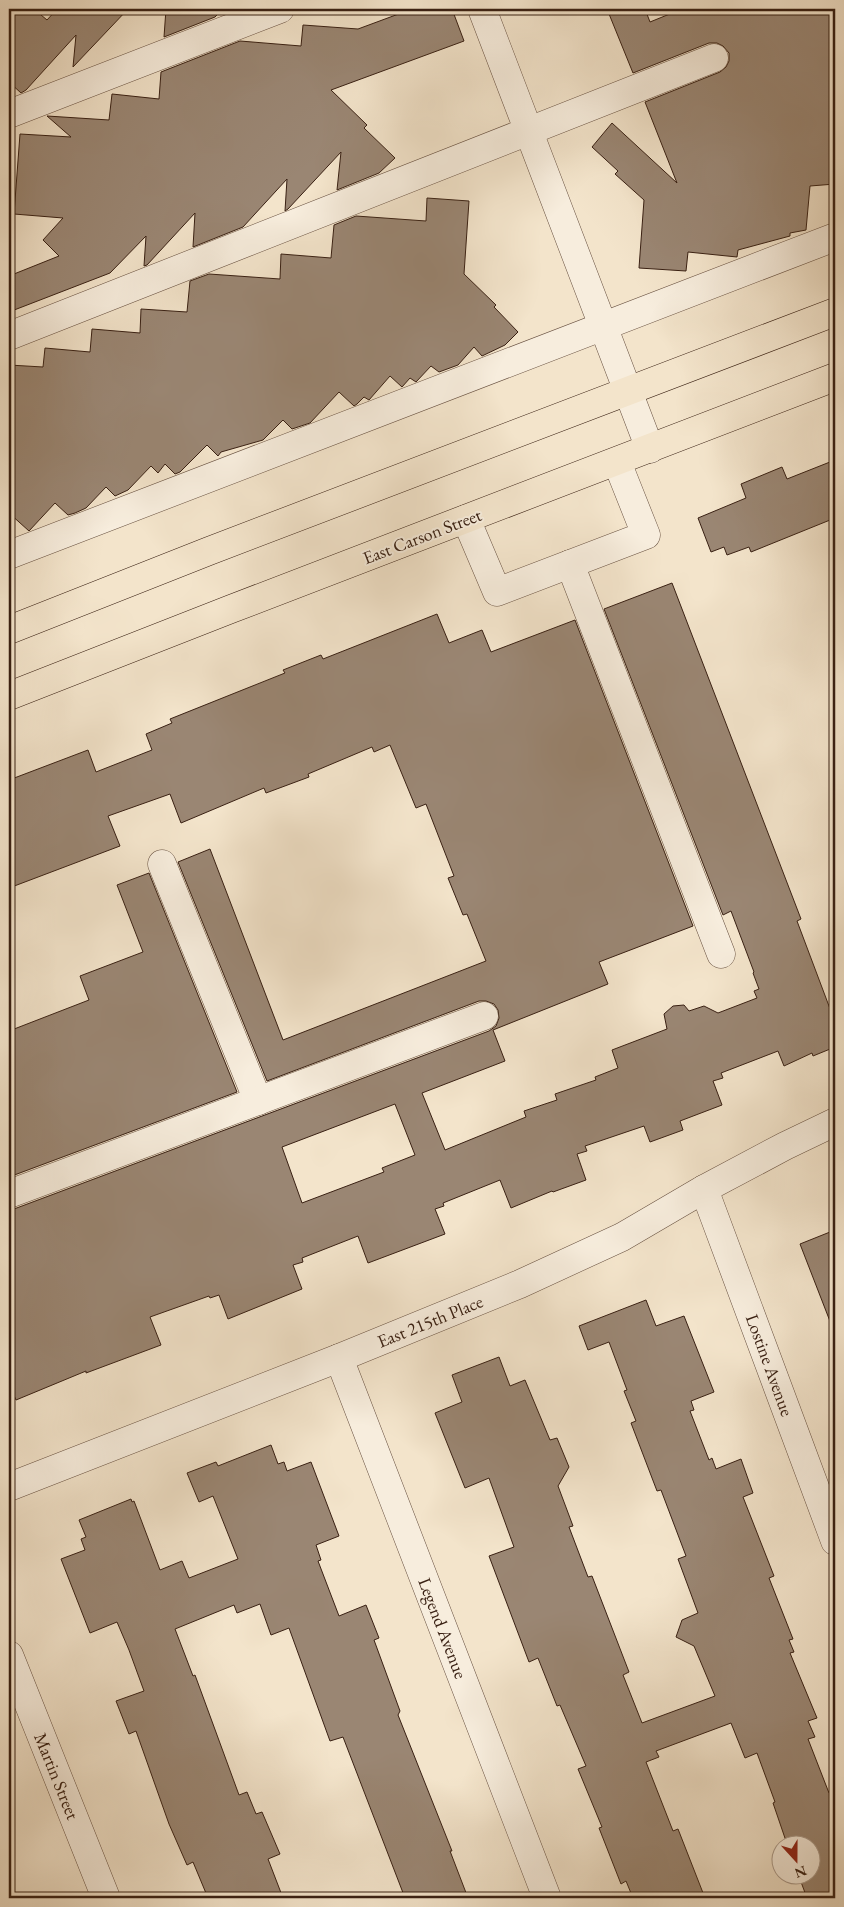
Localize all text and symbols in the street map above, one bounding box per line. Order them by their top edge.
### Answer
street label: East Carson Street [359,503,485,569]
street label: East 215th Place [374,1289,486,1353]
street label: Lostine Avenue [741,1311,799,1419]
street label: Legend Avenue [413,1574,473,1682]
street label: Martin Street [29,1729,85,1823]
north arrow [772,1834,822,1884]
text: N [792,1862,809,1883]

